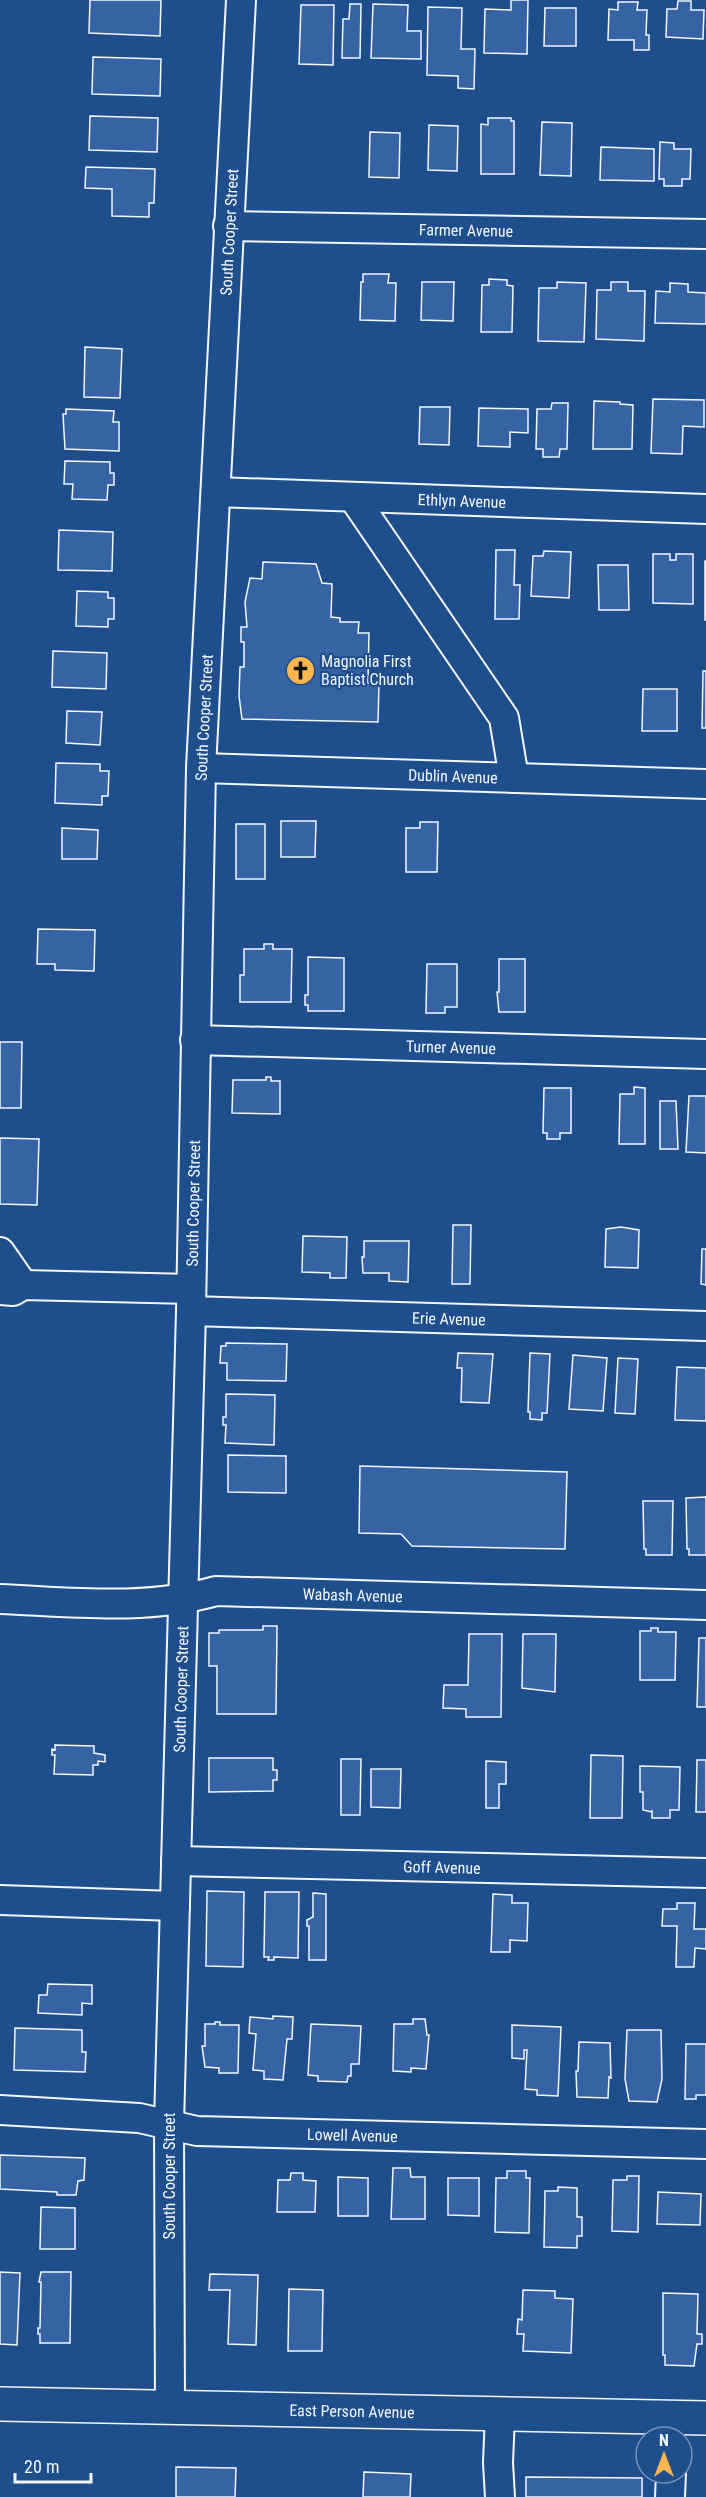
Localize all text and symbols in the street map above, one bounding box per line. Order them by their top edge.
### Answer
street label: South Cooper Street [217,168,242,296]
street label: Farmer Avenue [419,220,513,241]
street label: Ethlyn Avenue [417,490,506,512]
place label: Magnolia First Baptist Church [321,652,414,689]
street label: South Cooper Street [192,653,217,781]
church icon: Magnolia First Baptist Church [284,654,316,686]
street label: Dublin Avenue [408,766,498,787]
street label: Turner Avenue [406,1037,496,1058]
street label: South Cooper Street [183,1140,204,1267]
street label: Erie Avenue [412,1308,486,1330]
street label: Wabash Avenue [303,1584,403,1606]
street label: South Cooper Street [170,1625,192,1753]
street label: Goff Avenue [403,1857,481,1878]
street label: South Cooper Street [160,2112,179,2239]
street label: Lowell Avenue [307,2125,398,2146]
street label: East Person Avenue [289,2401,415,2422]
north arrow [634,2425,694,2485]
text: N [659,2431,669,2450]
scale bar [15,2446,92,2484]
text: 20 m [24,2456,59,2477]

